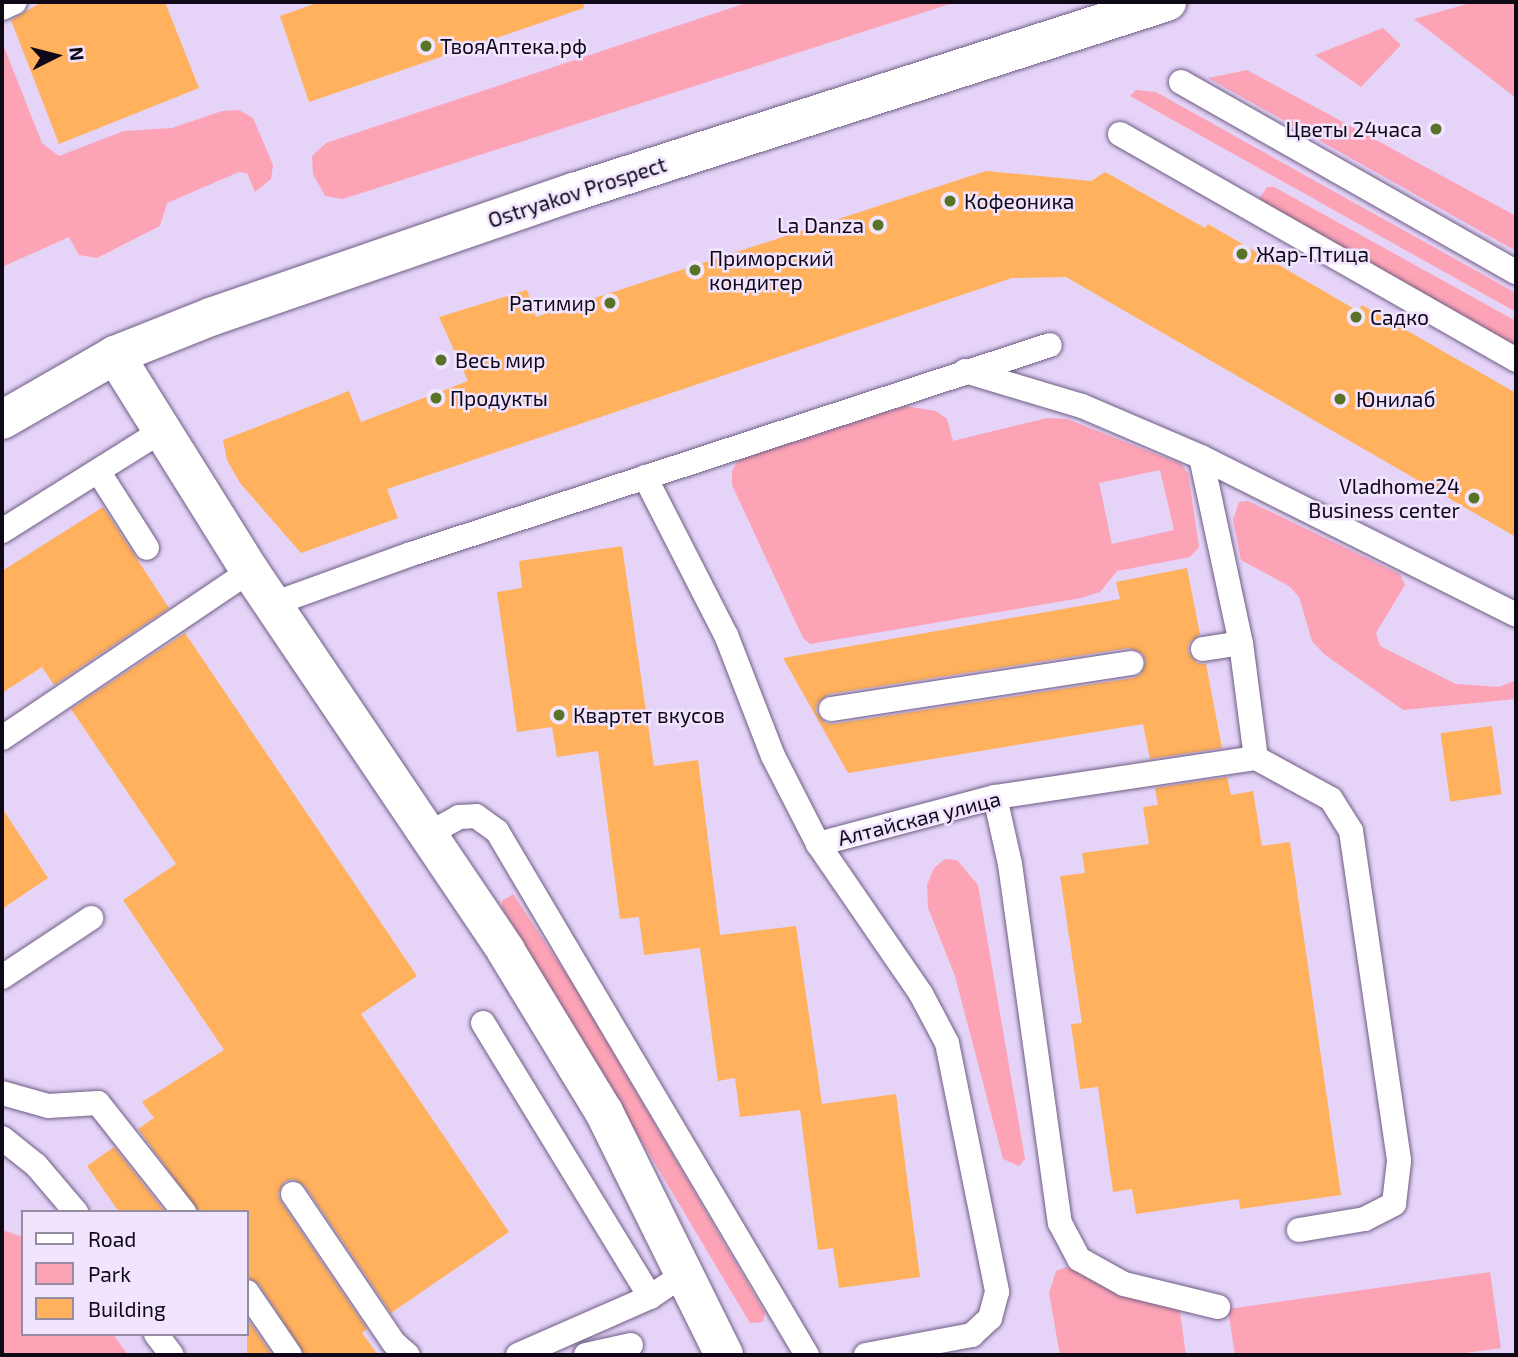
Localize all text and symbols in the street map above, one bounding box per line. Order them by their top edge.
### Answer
north arrow [21,21,91,91]
place label: ТвояАптека.рф [440,33,587,59]
marker: ТвояАптека.рф [418,38,434,54]
text: N [65,46,90,62]
place label: Цветы 24часа [1285,116,1422,142]
marker: Цветы 24часа [1428,121,1444,137]
street label: Ostryakov Prospect [484,151,670,233]
place label: Кофеоника [964,188,1074,214]
marker: Кофеоника [942,193,958,209]
place label: La Danza [777,212,864,238]
marker: La Danza [870,217,886,233]
place label: Жар-Птица [1256,241,1369,267]
place label: Приморский кондитер [709,245,834,295]
marker: Жар-Птица [1234,246,1250,262]
marker: Приморский кондитер [687,262,703,278]
place label: Ратимир [509,290,596,316]
marker: Ратимир [602,295,618,311]
place label: Садко [1370,304,1429,330]
marker: Садко [1348,309,1364,325]
place label: Весь мир [455,347,545,373]
marker: Весь мир [433,352,449,368]
place label: Продукты [450,385,548,411]
place label: Юнилаб [1356,386,1435,412]
marker: Юнилаб [1330,389,1350,409]
marker: Продукты [428,390,444,406]
place label: Vladhome24 Business center [1308,473,1460,523]
marker: Vladhome24 Business center [1466,490,1482,506]
place label: Квартет вкусов [573,702,725,728]
marker: Квартет вкусов [551,707,567,723]
street label: Алтайская улица [835,786,1003,850]
legend [21,1210,248,1336]
text: Road [88,1226,136,1251]
text: Park [88,1261,131,1286]
text: Building [88,1296,166,1321]

